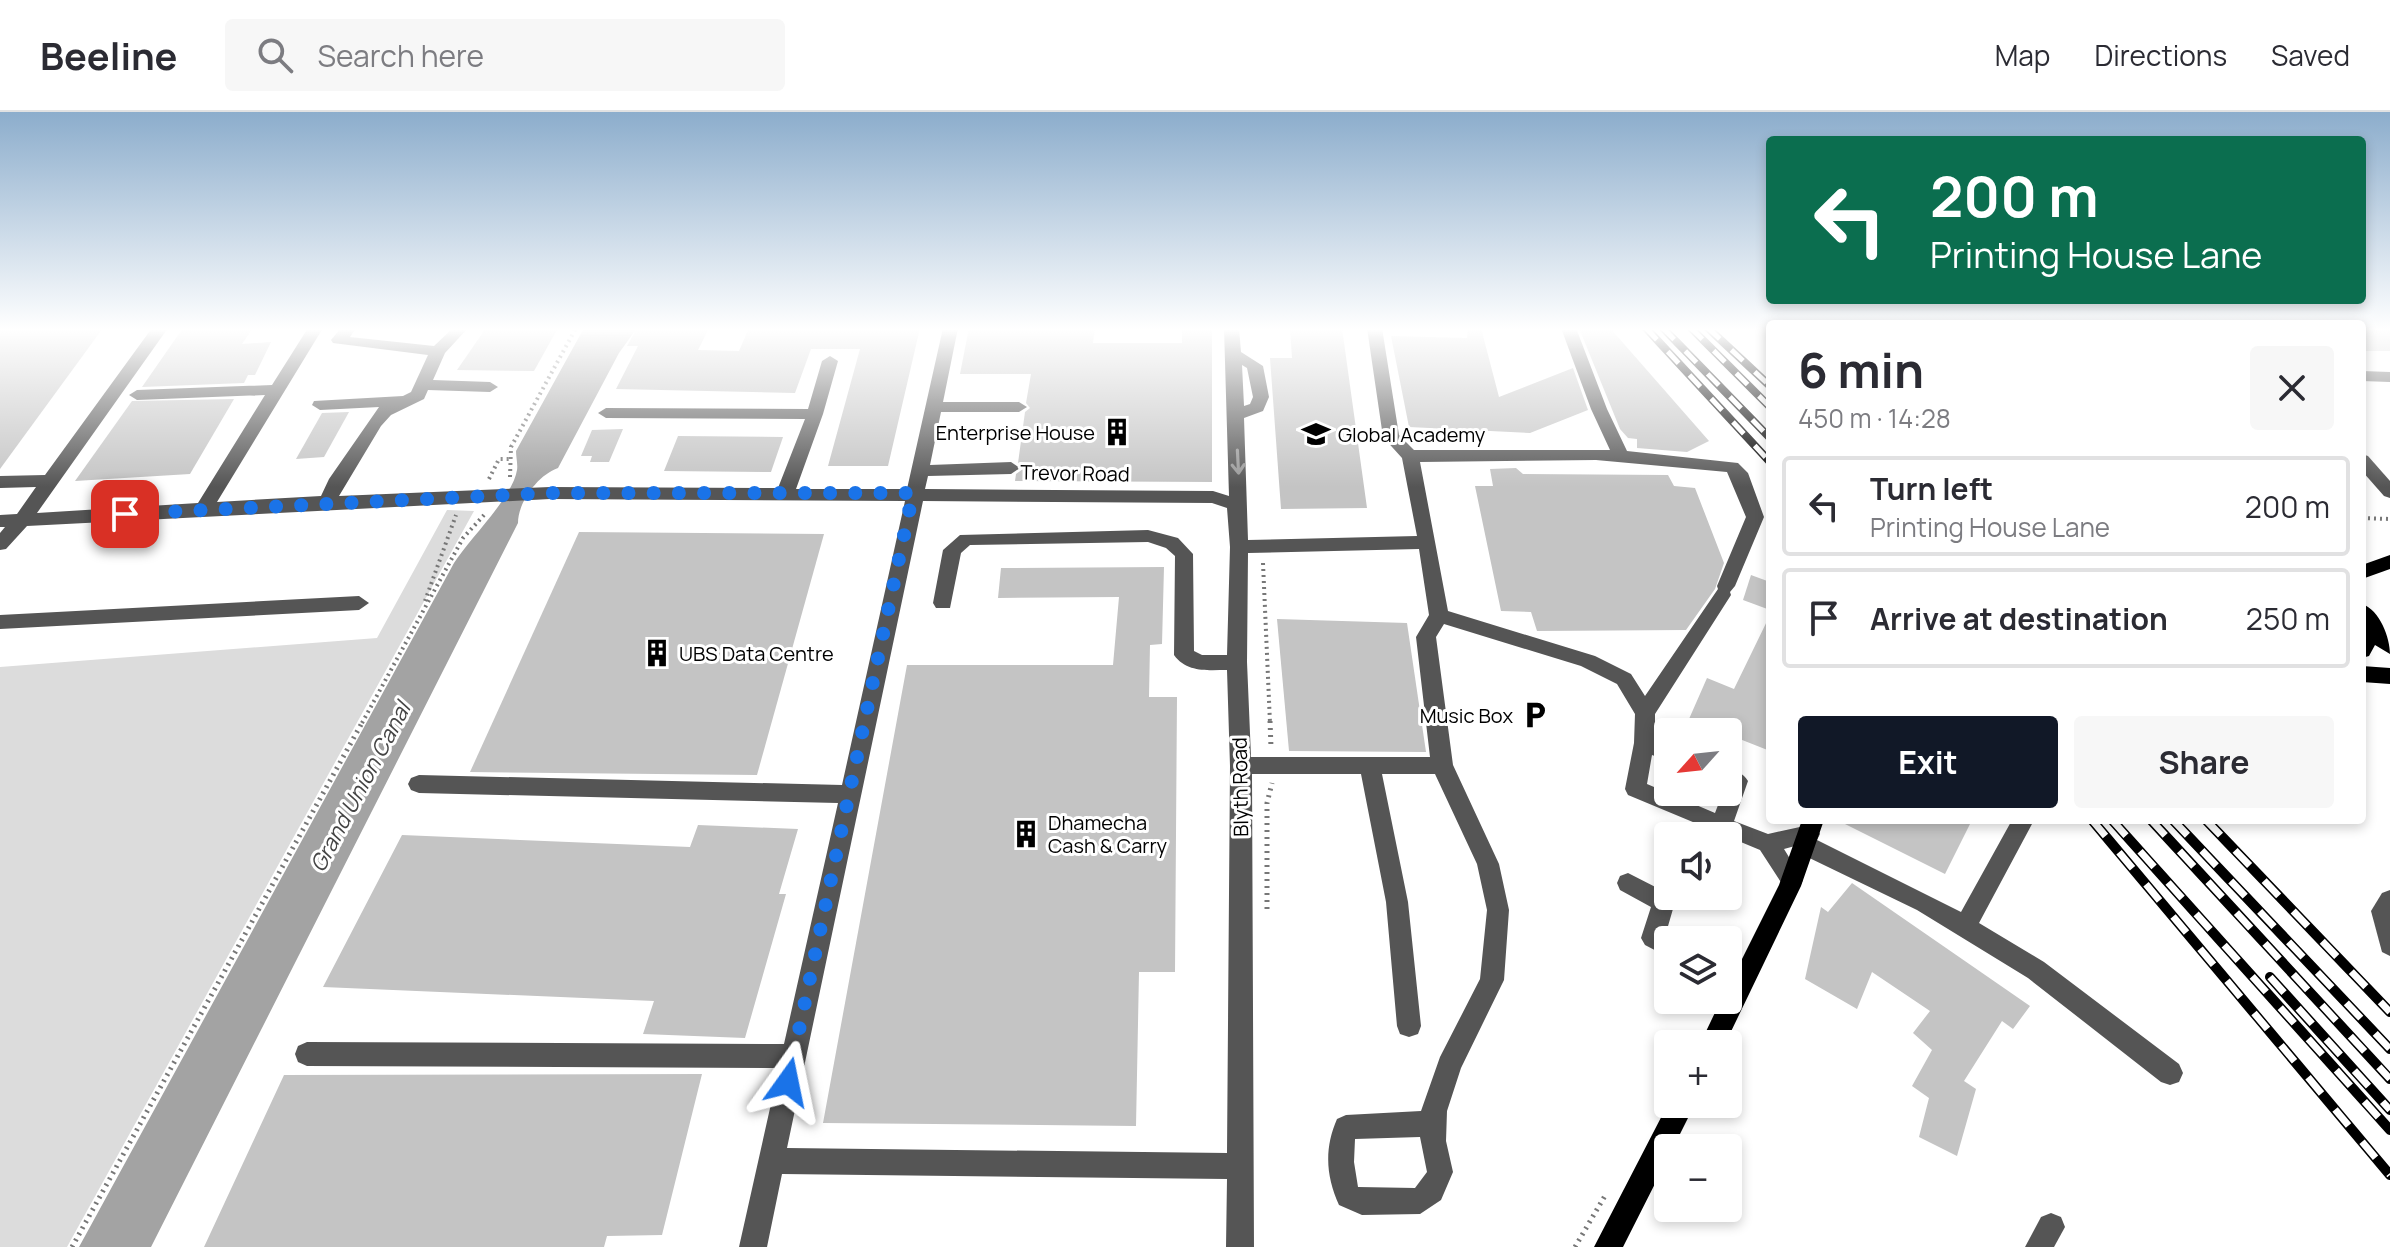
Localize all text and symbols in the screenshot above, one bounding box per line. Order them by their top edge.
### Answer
search box [225,19,785,91]
text: Beeline [40,29,177,81]
icon: search [253,33,297,77]
text: Search here [317,35,484,76]
text: Map [1995,36,2050,74]
text: Directions [2094,36,2227,74]
text: Saved [2271,36,2350,74]
text: 200 m [1930,157,2099,234]
icon: left [1798,168,1902,272]
text: Printing House Lane [1930,230,2262,279]
text: 6 min [1798,337,1924,402]
button: close [2250,346,2334,430]
text: 450 m · 14:28 [1798,400,1951,436]
building icon: Enterprise House [1102,417,1132,447]
place label: Enterprise House [936,419,1095,446]
school or university icon: Global Academy [1301,419,1331,449]
place label: Global Academy [1338,421,1486,448]
one-way arrow [1231,448,1246,475]
street label: Trevor Road [1020,459,1130,487]
text: Turn left [1870,468,1993,509]
pin [91,480,159,548]
icon: left [1802,484,1846,528]
text: 200 m [2245,486,2330,527]
icon: arrive [103,492,147,536]
text: Printing House Lane [1870,509,2110,545]
icon: arrive [1802,596,1846,640]
text: Arrive at destination [1870,598,2168,639]
text: 250 m [2246,598,2330,639]
building icon: UBS Data Centre [642,638,672,668]
place label: UBS Data Centre [679,640,834,667]
water label: Grand Union Canal [303,694,419,877]
parking icon: Music Box [1520,700,1550,730]
place label: Music Box [1420,702,1513,729]
button: Exit [1798,716,2058,808]
button: Share [2074,716,2334,808]
north arrow [1654,718,1742,806]
map controls [1654,718,1742,1222]
street label: Blyth Road [1226,737,1254,837]
place label: Dhamecha Cash & Carry [1048,809,1168,859]
building icon: Dhamecha Cash & Carry [1011,819,1041,849]
button: sound [1654,822,1742,910]
button: layers [1654,926,1742,1014]
button: + [1654,1030,1742,1118]
position arrow [746,1040,830,1124]
button: − [1654,1134,1742,1222]

